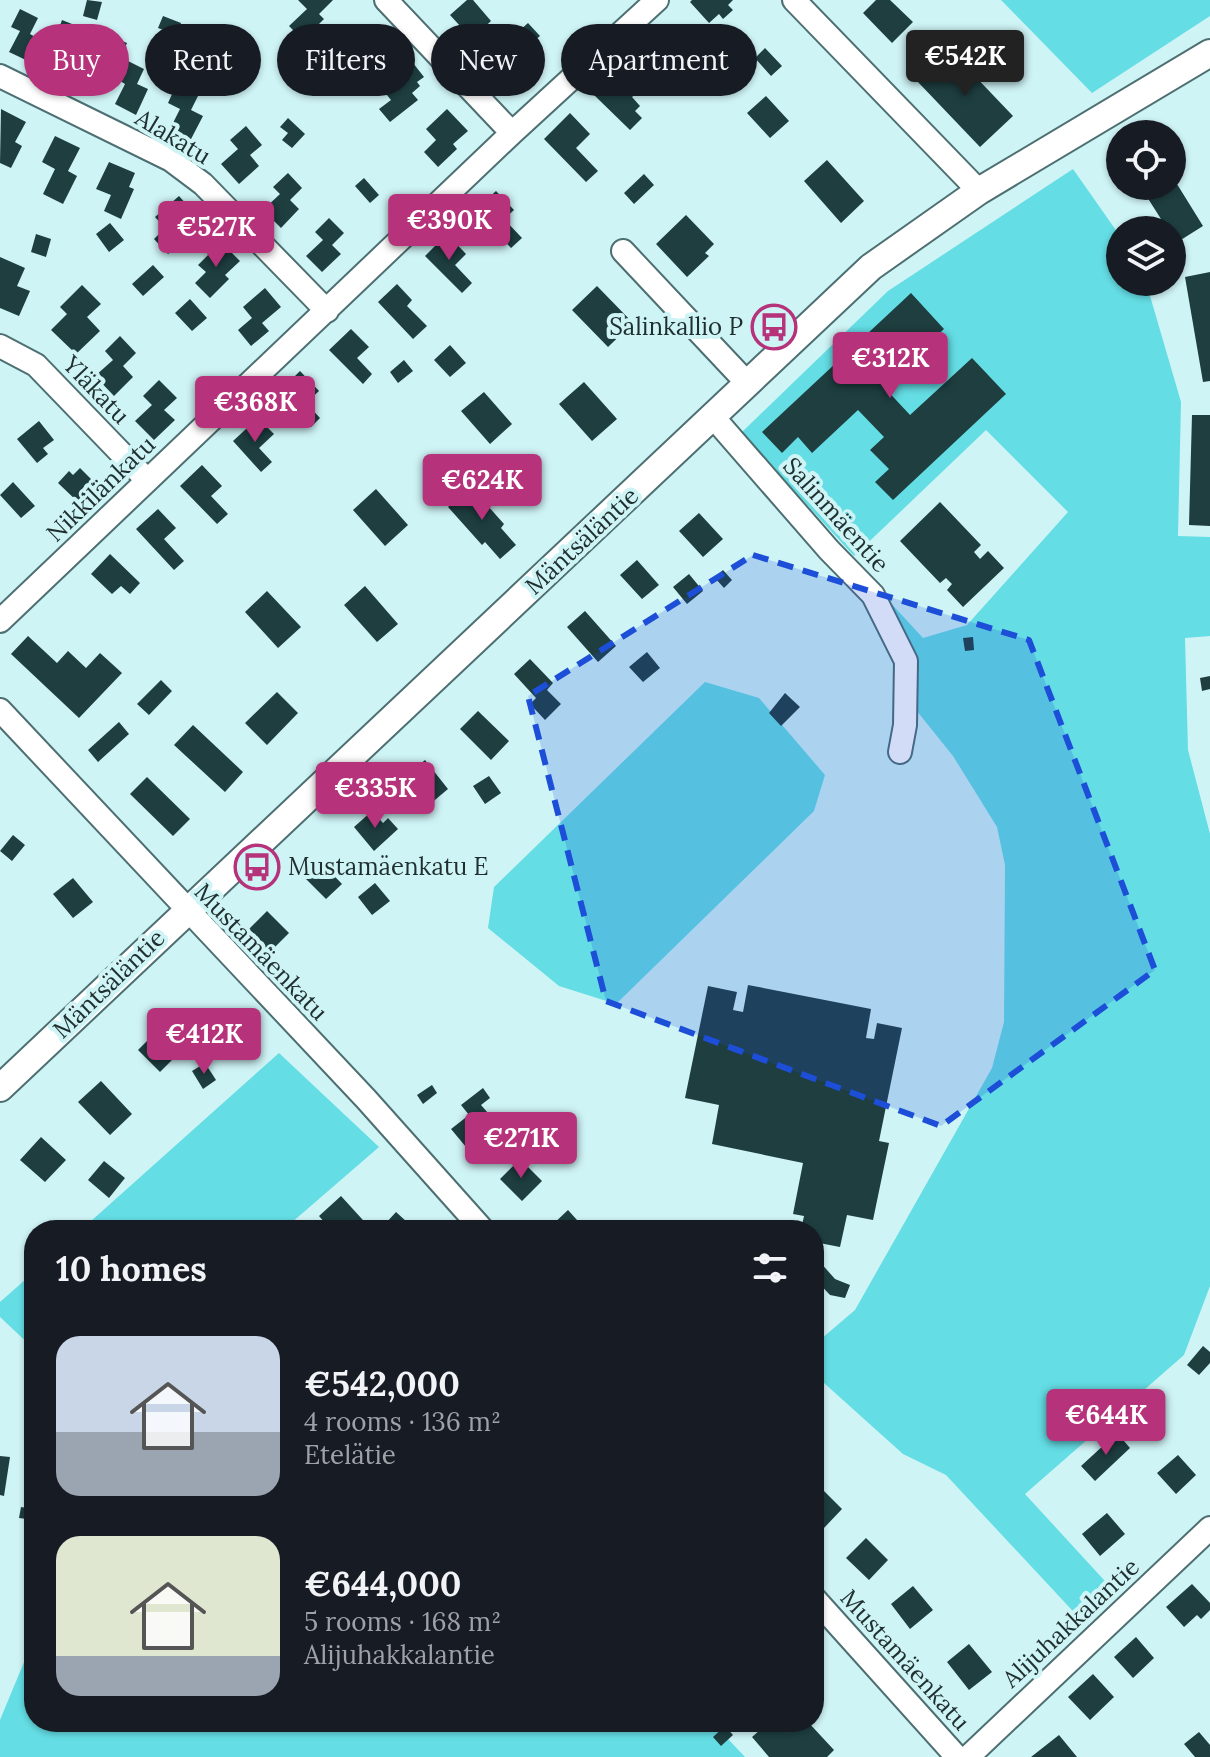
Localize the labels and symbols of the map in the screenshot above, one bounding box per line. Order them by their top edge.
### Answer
pin: €542K [909,30,1021,98]
street label: Alakatu [129,101,217,171]
pin: €390K [393,194,505,262]
pin: €527K [160,201,272,269]
bus stop icon: Salinkallio P [750,303,798,351]
place label: Salinkallio P [609,311,743,342]
pin: €312K [834,332,946,400]
street label: Yläkatu [56,348,136,430]
pin: €368K [199,376,311,444]
street label: Nikkilänkatu [40,429,162,548]
street label: Salinmäentie [777,451,896,579]
pin: €624K [426,454,538,522]
street label: Mäntsäläntie [518,480,645,601]
pin: €335K [319,762,431,830]
bus stop icon: Mustamäenkatu E [233,843,281,891]
place label: Mustamäenkatu E [288,851,489,882]
street label: Mustamäenkatu [188,876,335,1027]
street label: Mäntsäläntie [46,923,171,1045]
pin: €412K [148,1008,260,1076]
pin: €271K [465,1112,577,1180]
pin: €644K [1050,1389,1162,1457]
street label: Alijuhakkalantie [995,1551,1146,1695]
street label: Mustamäenkatu [834,1583,977,1737]

